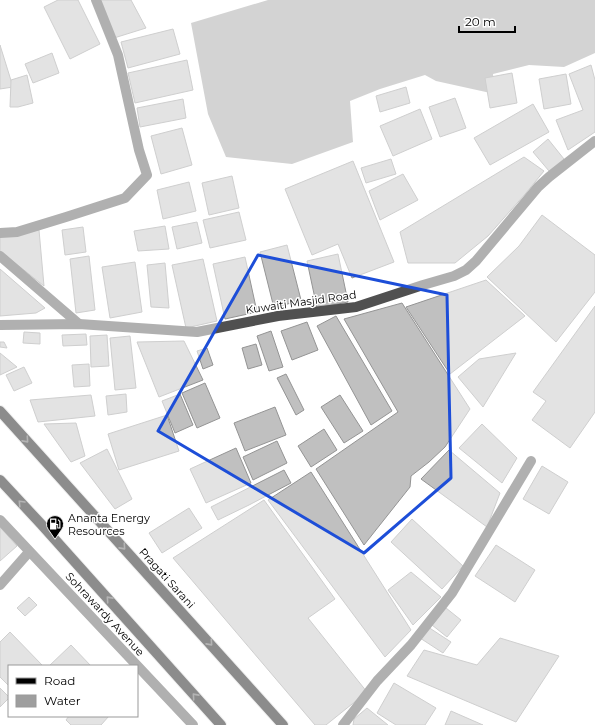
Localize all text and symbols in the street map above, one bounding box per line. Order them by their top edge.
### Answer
scale bar [459,8,515,34]
text: 20 m [465,14,496,29]
street label: Kuwaiti Masjid Road [245,287,357,317]
one-way arrow [21,435,29,443]
one-way arrow [19,500,26,508]
place label: Ananta Energy Resources [68,511,150,538]
fuel station icon: Ananta Energy Resources [45,514,65,539]
one-way arrow [118,542,125,550]
street label: Pragati Sarani [136,545,198,611]
street label: Sohrawardy Avenue [63,569,148,659]
one-way arrow [106,596,113,604]
one-way arrow [205,639,212,646]
legend [8,665,138,717]
text: Road [44,673,75,688]
text: Water [44,693,81,708]
one-way arrow [193,693,200,701]

